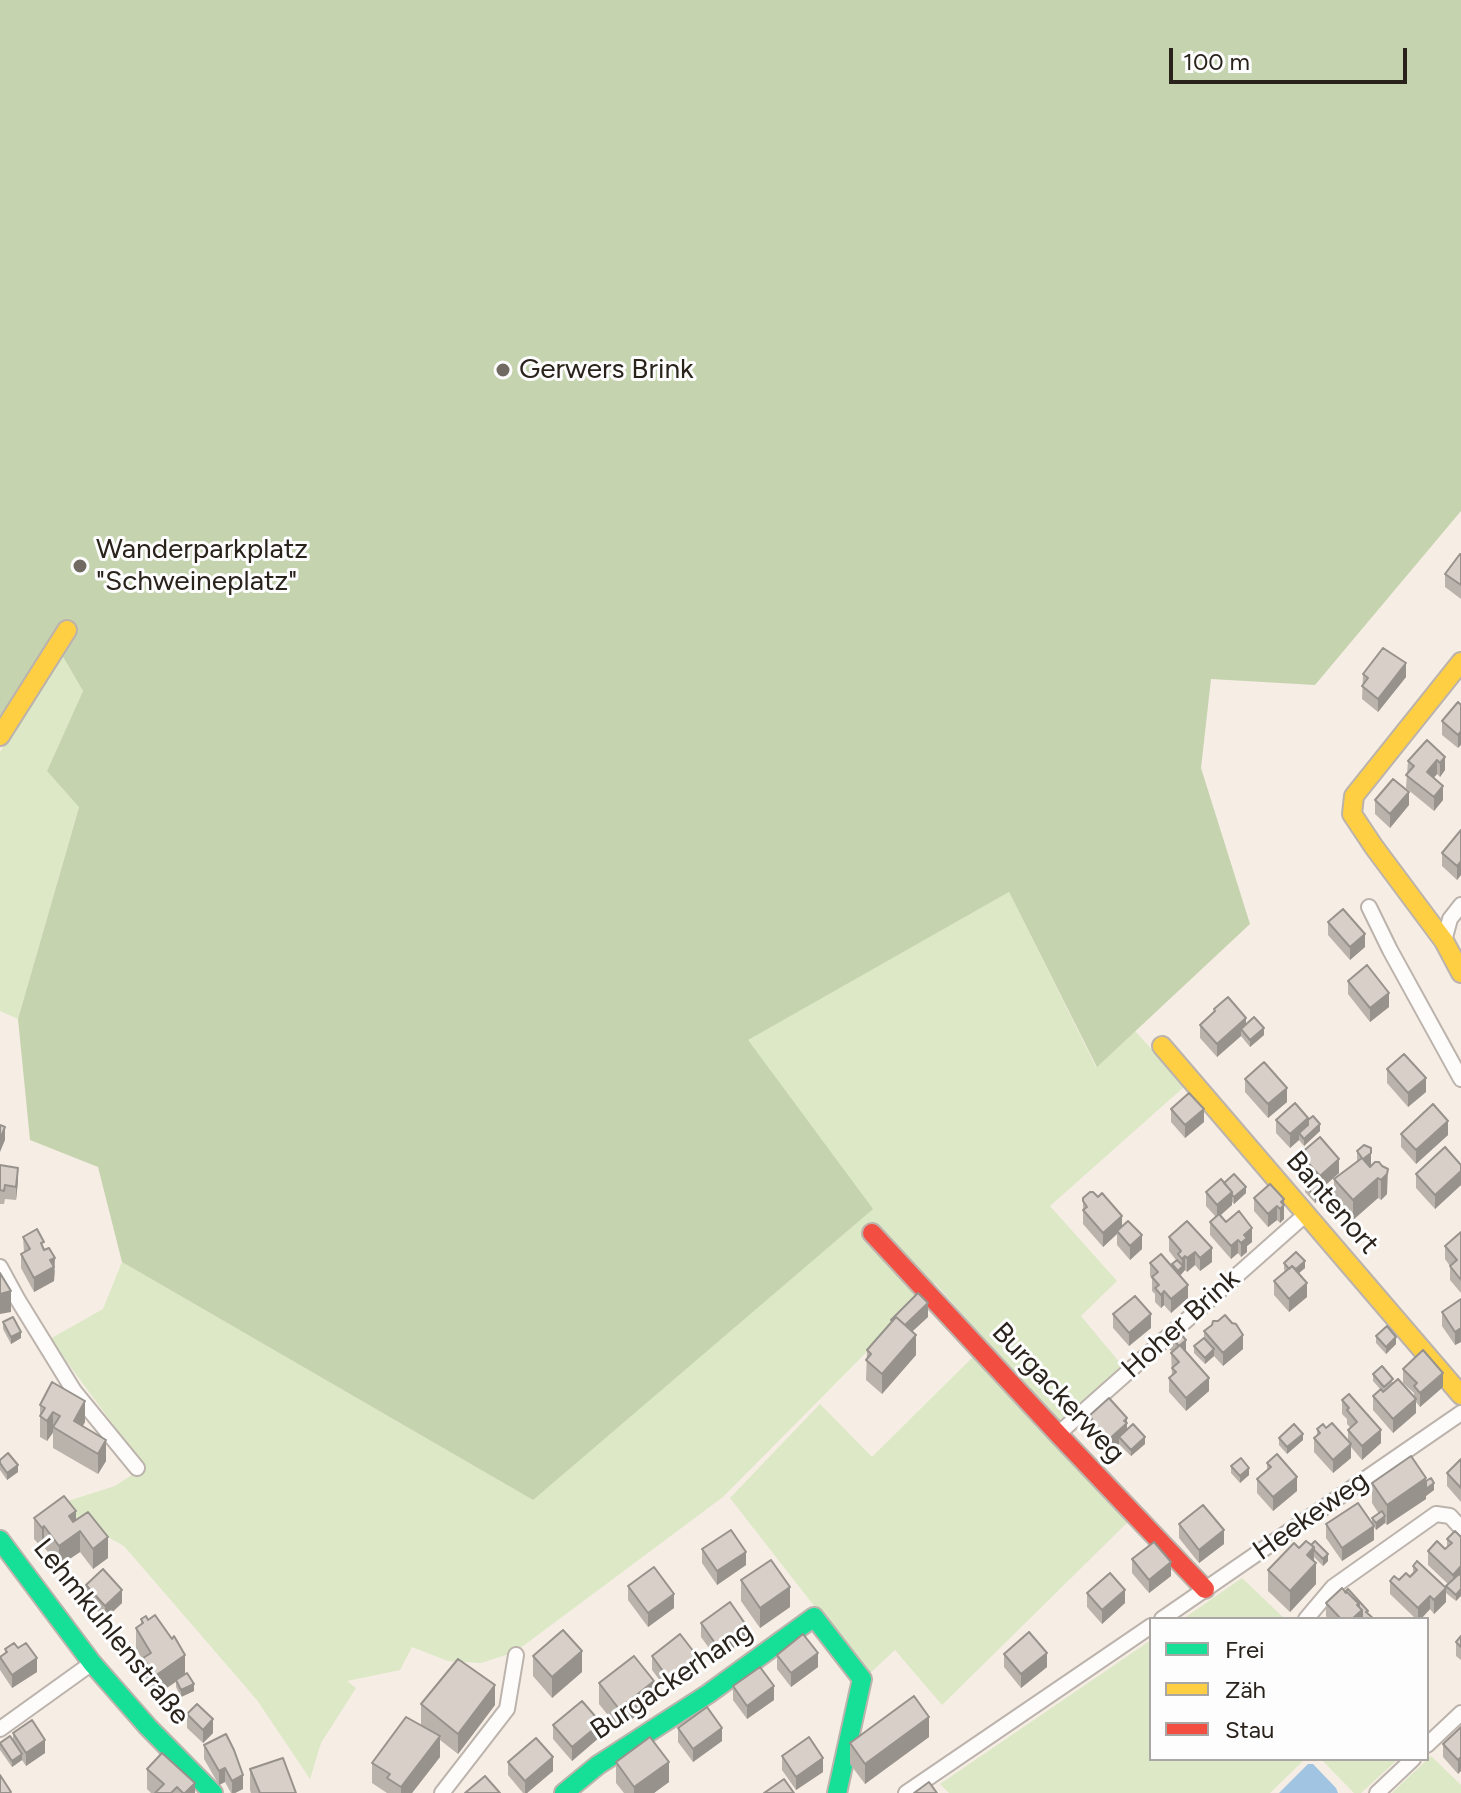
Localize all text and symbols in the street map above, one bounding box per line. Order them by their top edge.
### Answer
scale bar [1173,32,1411,82]
text: 100 m [1183,47,1250,76]
place label: Gerwers Brink [519,353,694,387]
marker: Gerwers Brink [494,361,512,379]
place label: Wanderparkplatz "Schweineplatz" [96,533,308,599]
marker: Wanderparkplatz "Schweineplatz" [71,557,89,575]
street label: Bantenort [1278,1145,1386,1261]
street label: Hoher Brink [1115,1262,1247,1386]
street label: Burgackerweg [985,1316,1131,1470]
street label: Heekeweg [1247,1464,1375,1568]
street label: Lehmkuhlenstraße [26,1532,196,1732]
street label: Burgackerhang [585,1614,759,1748]
legend [1149,1617,1429,1761]
text: Frei [1225,1635,1265,1664]
text: Zäh [1225,1675,1266,1704]
text: Stau [1225,1715,1274,1744]

